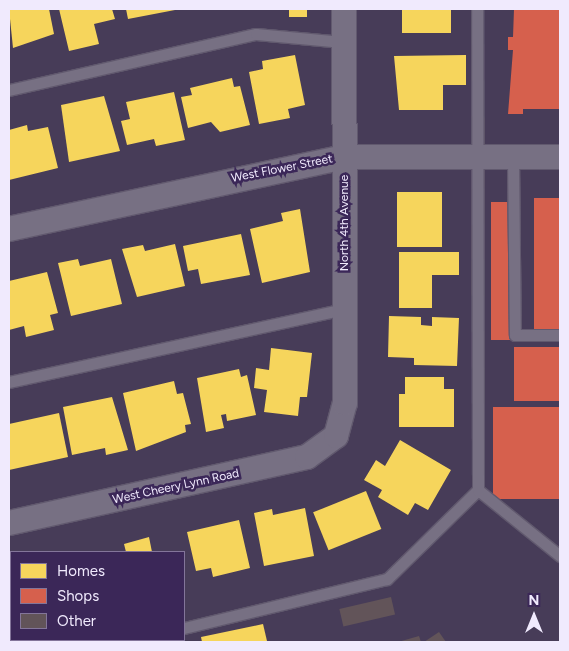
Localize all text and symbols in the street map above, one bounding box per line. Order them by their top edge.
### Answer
street label: West Flower Street [230,152,334,186]
street label: North 4th Avenue [338,175,352,271]
street label: West Cheery Lynn Road [111,467,241,507]
legend [10,551,185,641]
text: Homes [57,562,105,580]
text: Shops [57,587,99,605]
north arrow [509,591,559,641]
text: N [529,592,539,609]
text: Other [57,612,96,630]

